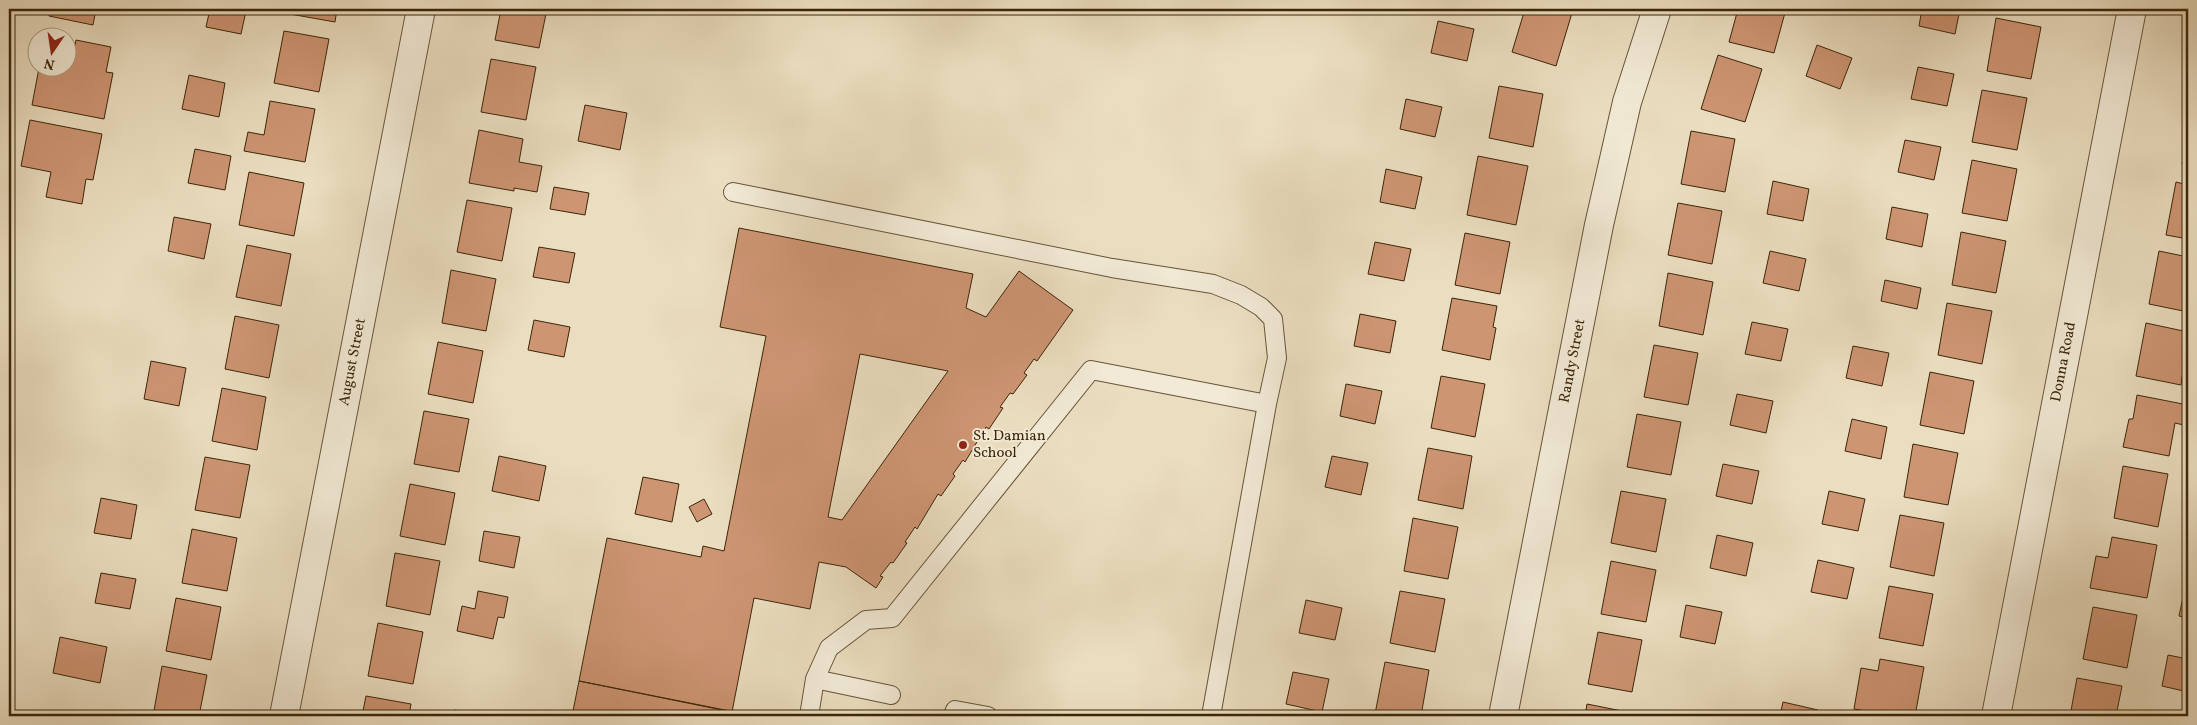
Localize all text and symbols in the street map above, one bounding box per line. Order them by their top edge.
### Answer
north arrow [28,28,78,78]
text: N [42,53,57,74]
street label: August Street [334,316,372,408]
street label: Randy Street [1555,317,1591,405]
street label: Donna Road [2046,320,2082,404]
place label: St. Damian School [973,426,1046,464]
marker: St. Damian School [957,439,969,451]

